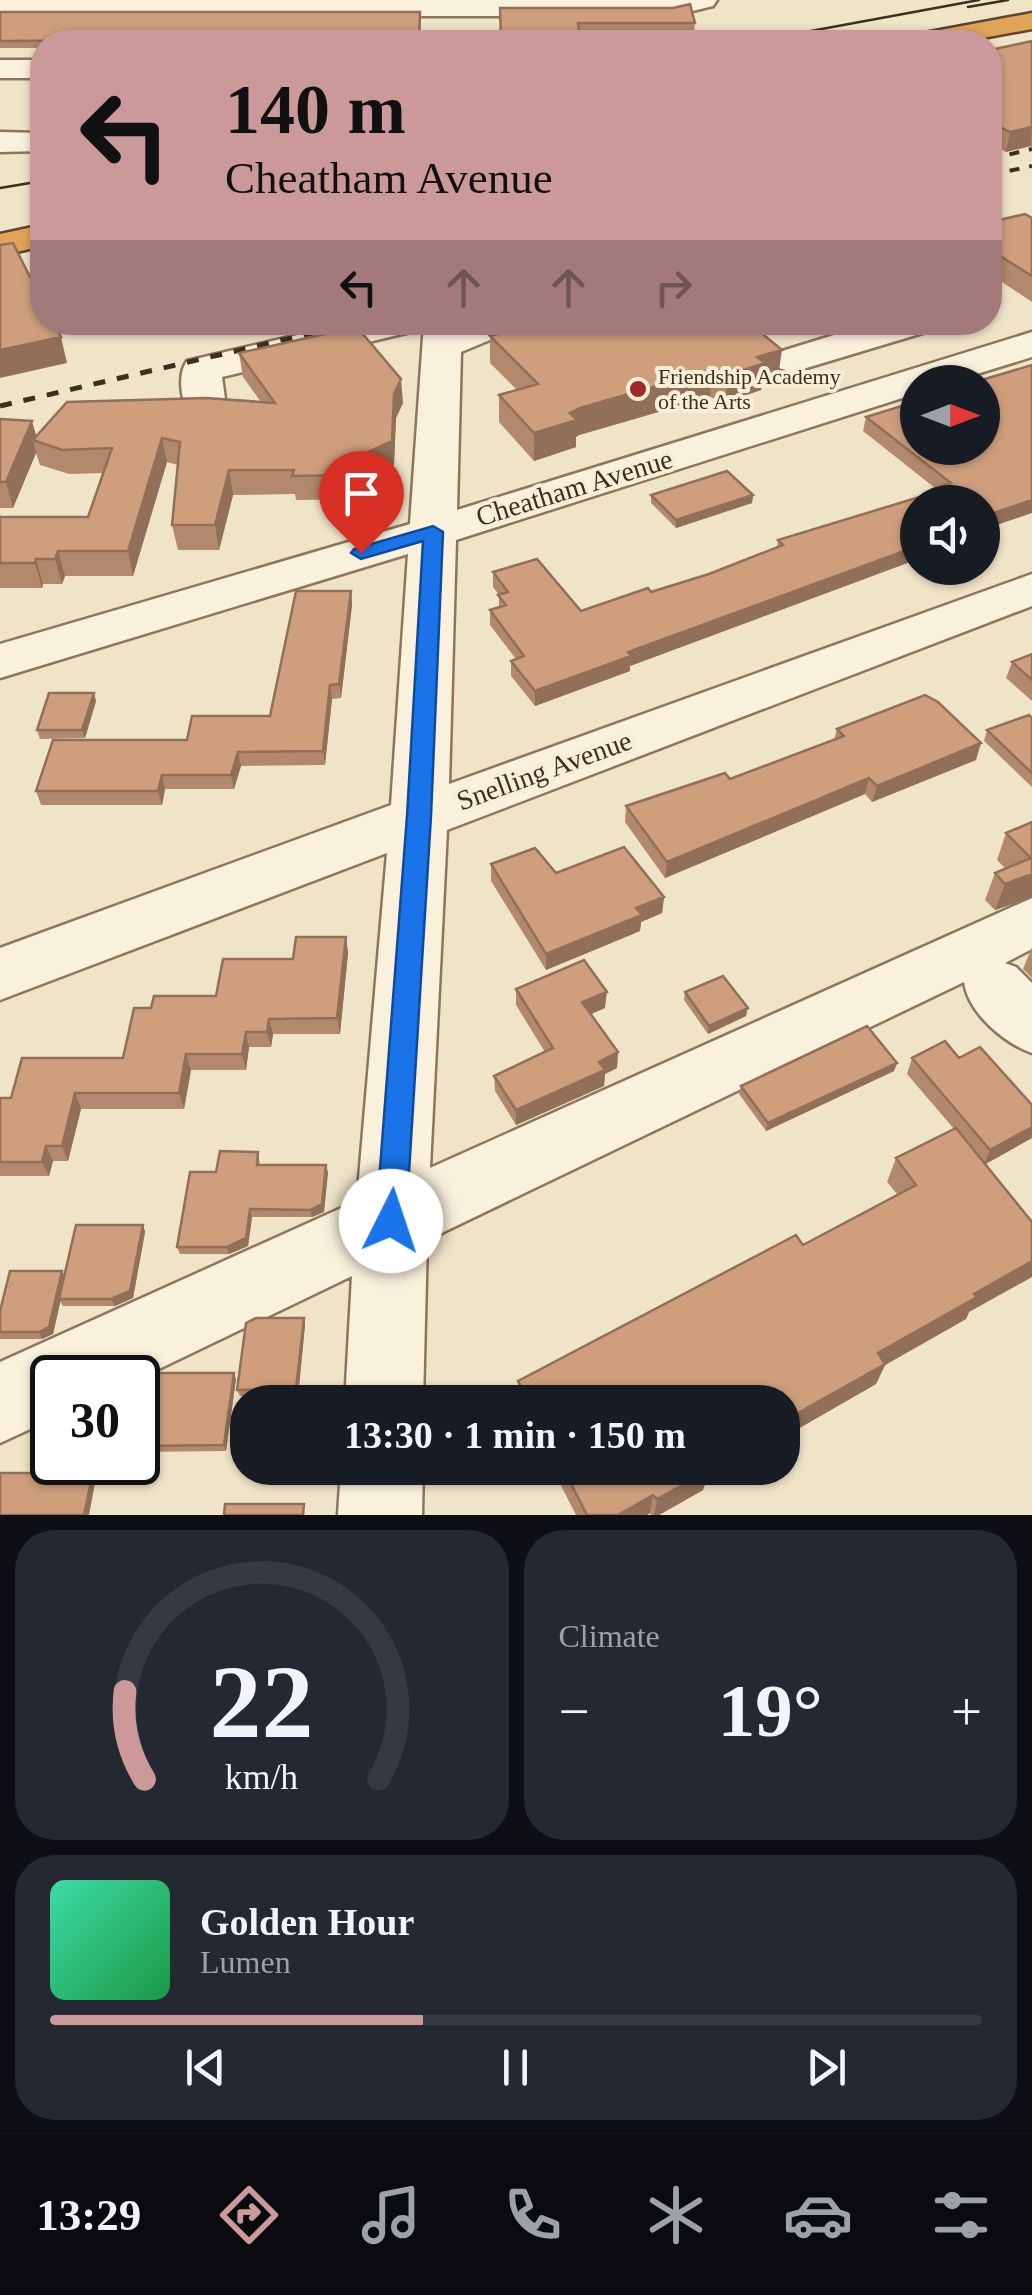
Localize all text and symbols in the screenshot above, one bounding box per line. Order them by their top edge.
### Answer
icon: left [60,70,190,200]
text: 140 m [225,71,406,148]
text: Cheatham Avenue [225,153,553,203]
icon: left [331,260,386,315]
icon: ahead [436,260,491,315]
icon: ahead [541,260,596,315]
icon: right [646,260,701,315]
place label: Friendship Academy of the Arts [658,364,841,414]
north arrow [900,365,1000,465]
map controls [900,365,1000,585]
marker: Friendship Academy of the Arts [627,378,649,400]
street label: Cheatham Avenue [472,443,676,532]
pin [319,451,404,554]
icon: arrive [334,466,389,521]
button: sound [900,485,1000,585]
street label: Snelling Avenue [453,724,636,816]
position arrow [339,1169,443,1273]
speed limit sign: 30 [30,1355,160,1485]
text: 13:30 · 1 min · 150 m [344,1414,686,1456]
text: Climate [559,1618,660,1654]
text: 22 [210,1644,314,1759]
text: 19° [718,1669,823,1752]
text: − [559,1681,590,1742]
text: + [951,1681,982,1742]
text: km/h [225,1757,299,1797]
text: Golden Hour [200,1901,414,1943]
text: Lumen [200,1944,291,1980]
icon: previous [178,2040,233,2095]
icon: pause [488,2040,543,2095]
icon: next [799,2040,854,2095]
icon: directions [214,2180,284,2250]
icon: music [356,2180,426,2250]
icon: phone [498,2180,568,2250]
icon: climate [641,2180,711,2250]
icon: car [783,2180,853,2250]
icon: filters [926,2180,996,2250]
text: 13:29 [36,2190,141,2240]

